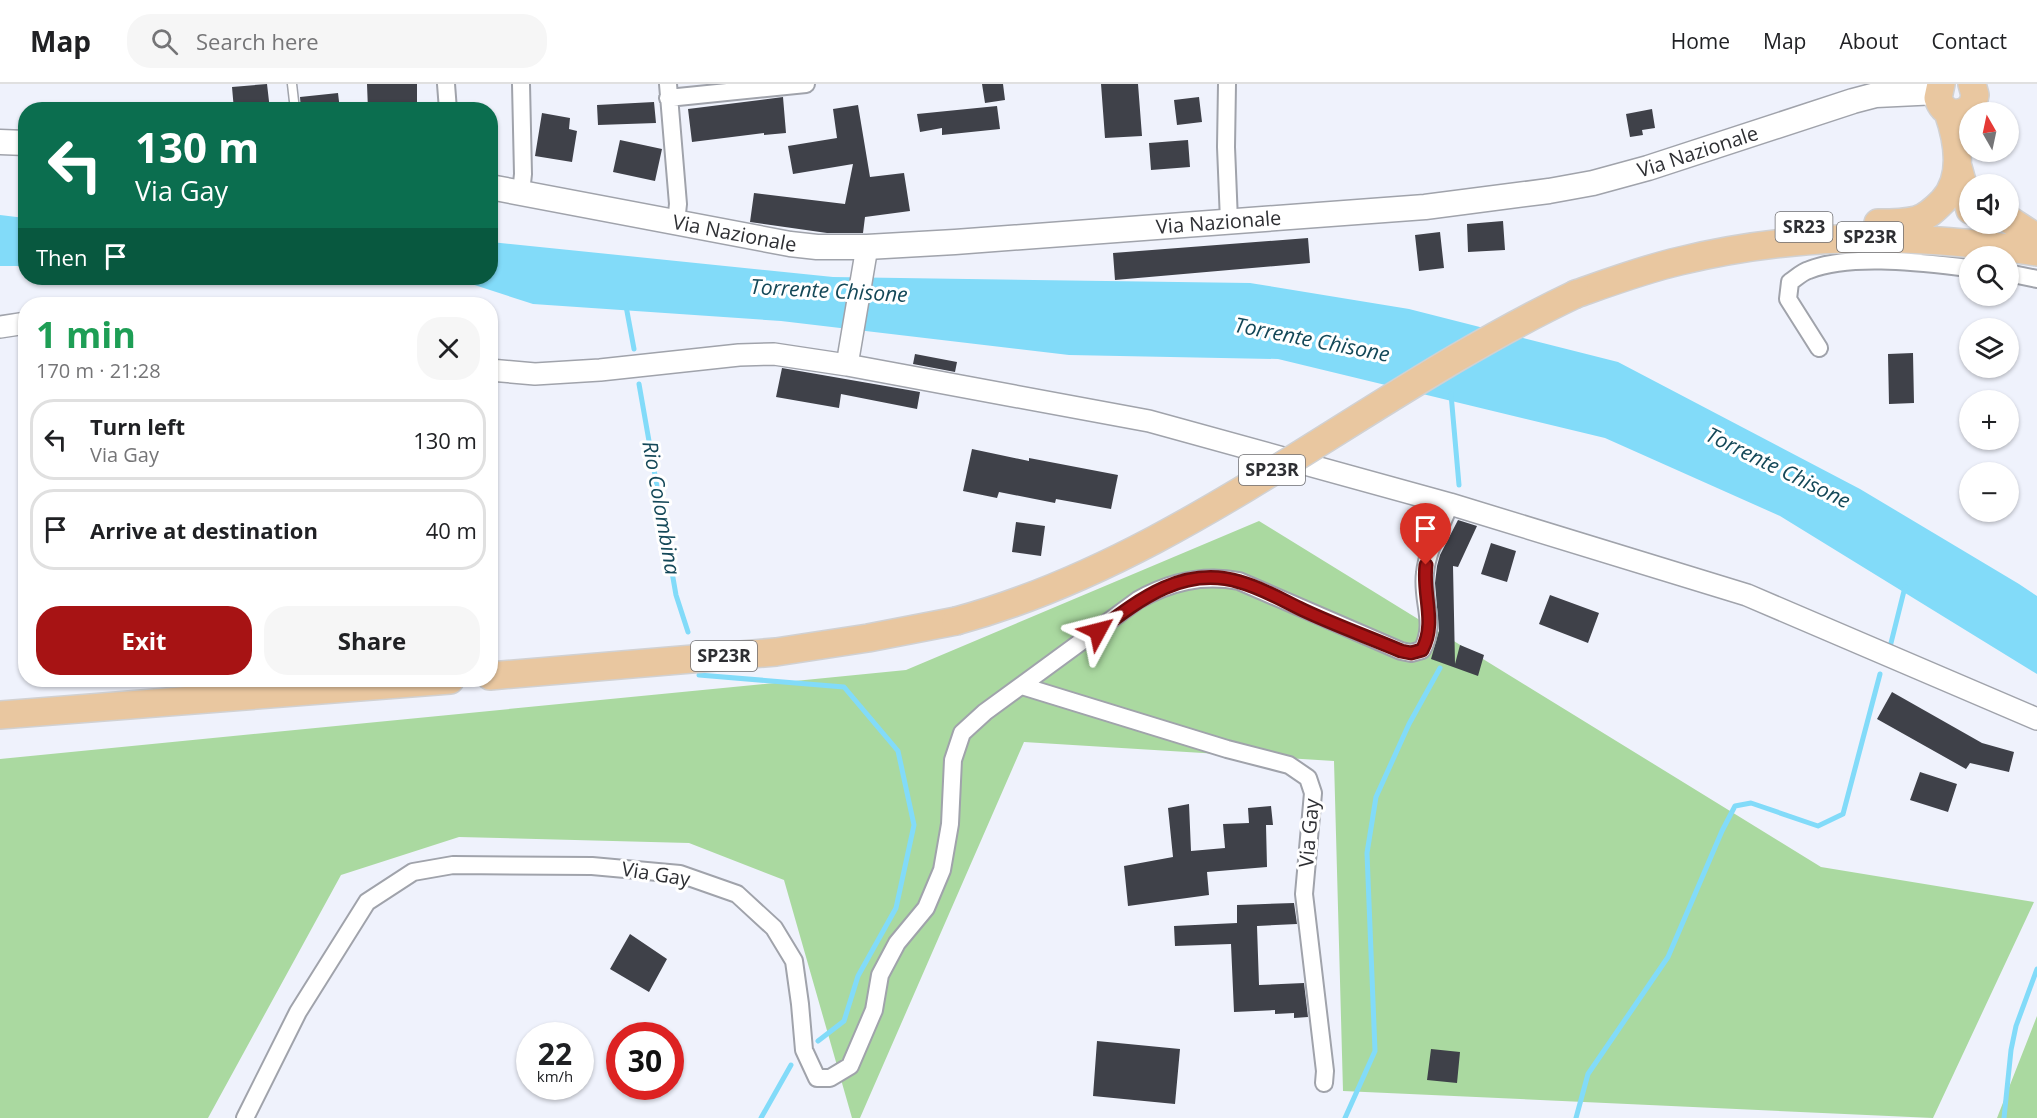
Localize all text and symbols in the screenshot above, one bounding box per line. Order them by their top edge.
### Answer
search box [127,14,547,68]
text: Map [30,22,91,60]
icon: search [148,25,181,58]
text: Search here [196,26,319,56]
text: Home [1671,27,1730,55]
text: Map [1763,27,1806,55]
text: About [1839,27,1899,55]
text: Contact [1932,27,2007,55]
north arrow [1959,102,2019,162]
map controls [1959,102,2019,522]
text: 130 m [135,118,259,175]
street label: Via Nazionale [1634,119,1761,183]
icon: left [36,126,114,204]
text: Via Gay [135,172,228,209]
button: sound [1959,174,2019,234]
street label: Via Nazionale [1155,204,1282,240]
street label: Via Nazionale [670,208,798,258]
road number: SR23 [1776,212,1832,242]
road number: SP23R [1837,222,1903,252]
icon: arrive [99,240,132,273]
text: Then [36,242,87,272]
button: search [1959,246,2019,306]
water label: Torrente Chisone [750,272,908,308]
text: 1 min [36,310,136,359]
water label: Torrente Chisone [1232,310,1392,368]
button: close [417,317,480,380]
button: layers [1959,318,2019,378]
text: 170 m · 21:28 [36,357,161,384]
button: + [1959,390,2019,450]
text: Turn left [90,411,185,441]
water label: Torrente Chisone [1702,420,1855,514]
icon: left [39,423,72,456]
text: 130 m [413,425,477,455]
water label: Rio Colombina [636,439,688,577]
text: Via Gay [90,441,159,468]
road number: SP23R [1239,455,1305,485]
button: − [1959,462,2019,522]
pin [1400,503,1451,565]
icon: arrive [1409,512,1442,545]
icon: arrive [39,513,72,546]
text: Arrive at destination [90,515,318,545]
text: 40 m [426,515,477,545]
position arrow [1066,599,1130,663]
button: Exit [36,606,252,675]
button: Share [264,606,480,675]
road number: SP23R [691,641,757,671]
street label: Via Gay [1292,796,1325,868]
street label: Via Gay [620,855,693,892]
speed limit sign: 30 [606,1022,684,1100]
text: 22 [538,1033,572,1074]
text: km/h [537,1066,573,1086]

